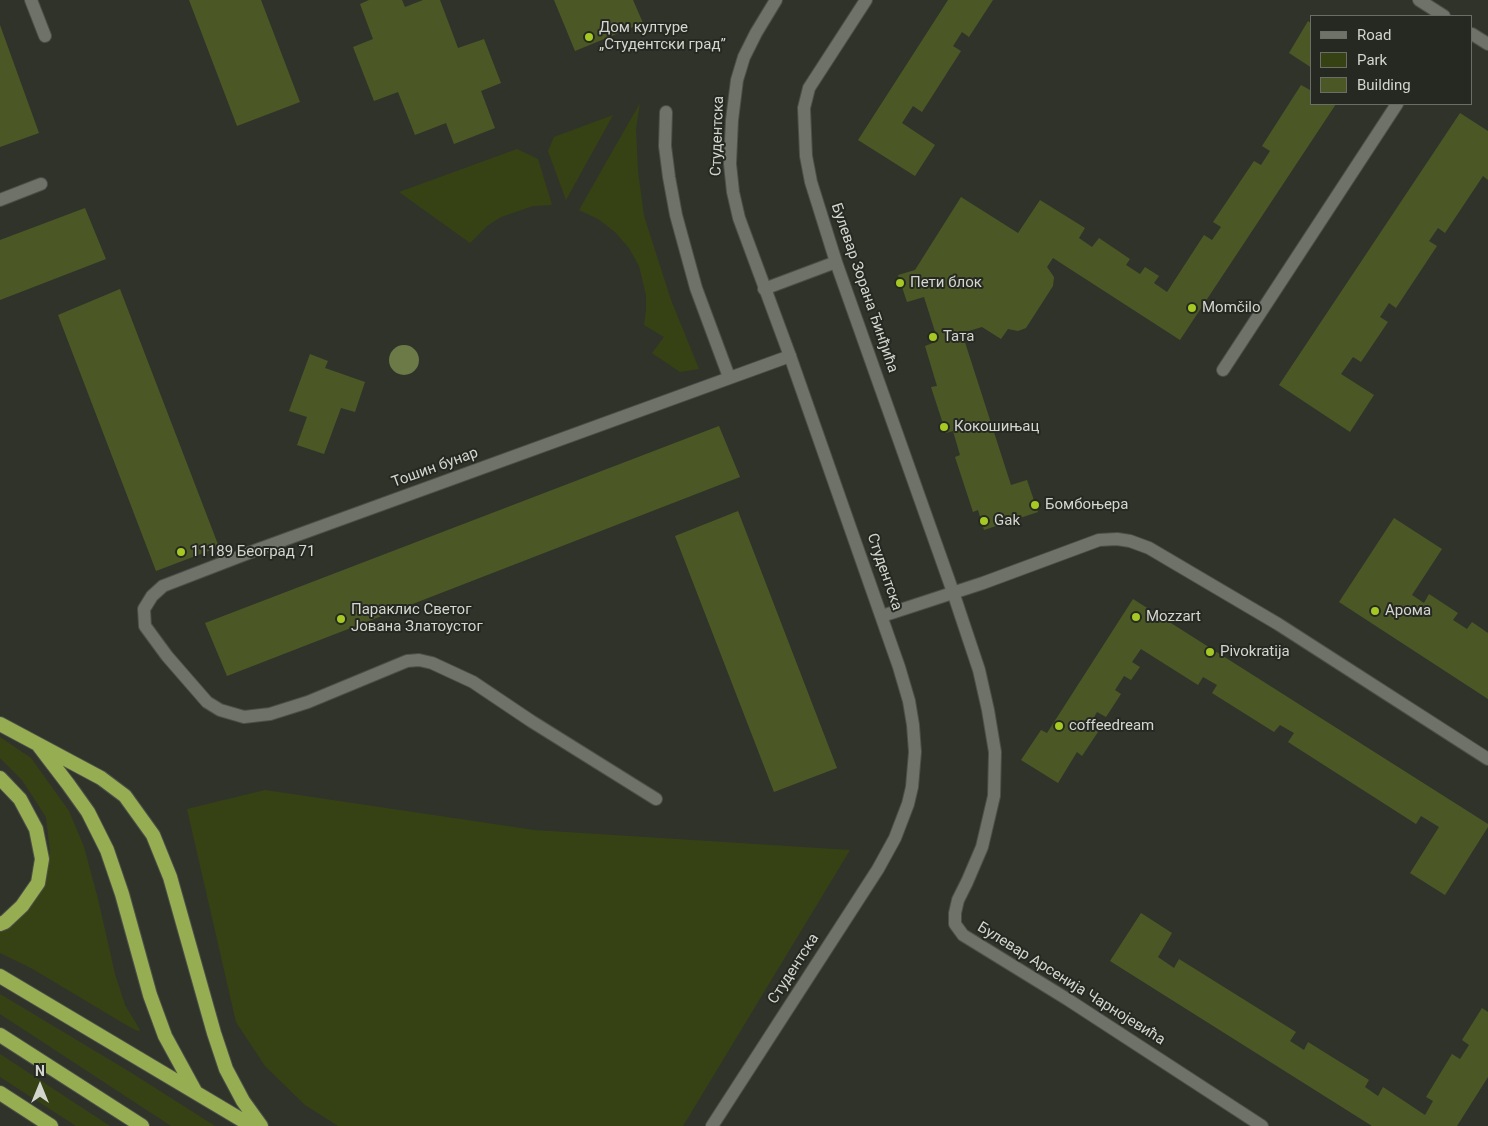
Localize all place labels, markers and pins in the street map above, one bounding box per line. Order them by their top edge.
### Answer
place label: Дом културе „Студентски град” [599,19,726,54]
marker: Дом културе „Студентски град” [583,31,595,43]
place label: Пети блок [910,274,982,292]
marker: Пети блок [894,277,906,289]
place label: Momčilo [1202,299,1261,317]
marker: Momčilo [1186,302,1198,314]
place label: Тата [943,328,974,346]
marker: Тата [927,331,939,343]
place label: Кокошињац [954,418,1039,436]
marker: Кокошињац [938,421,950,433]
place label: Бомбоњера [1045,496,1128,514]
marker: Бомбоњера [1029,499,1041,511]
place label: Gak [994,512,1020,530]
marker: Gak [978,515,990,527]
place label: 11189 Београд 71 [191,543,315,561]
marker: 11189 Београд 71 [175,546,187,558]
place label: Параклис Светог Јована Златоустог [351,601,483,636]
place label: Арома [1385,602,1431,620]
marker: Арома [1369,605,1381,617]
place label: Mozzart [1146,608,1201,626]
marker: Mozzart [1130,611,1142,623]
marker: Параклис Светог Јована Златоустог [335,613,347,625]
place label: Pivokratija [1220,643,1290,661]
marker: Pivokratija [1204,646,1216,658]
place label: coffeedream [1069,717,1154,735]
marker: coffeedream [1053,720,1065,732]

